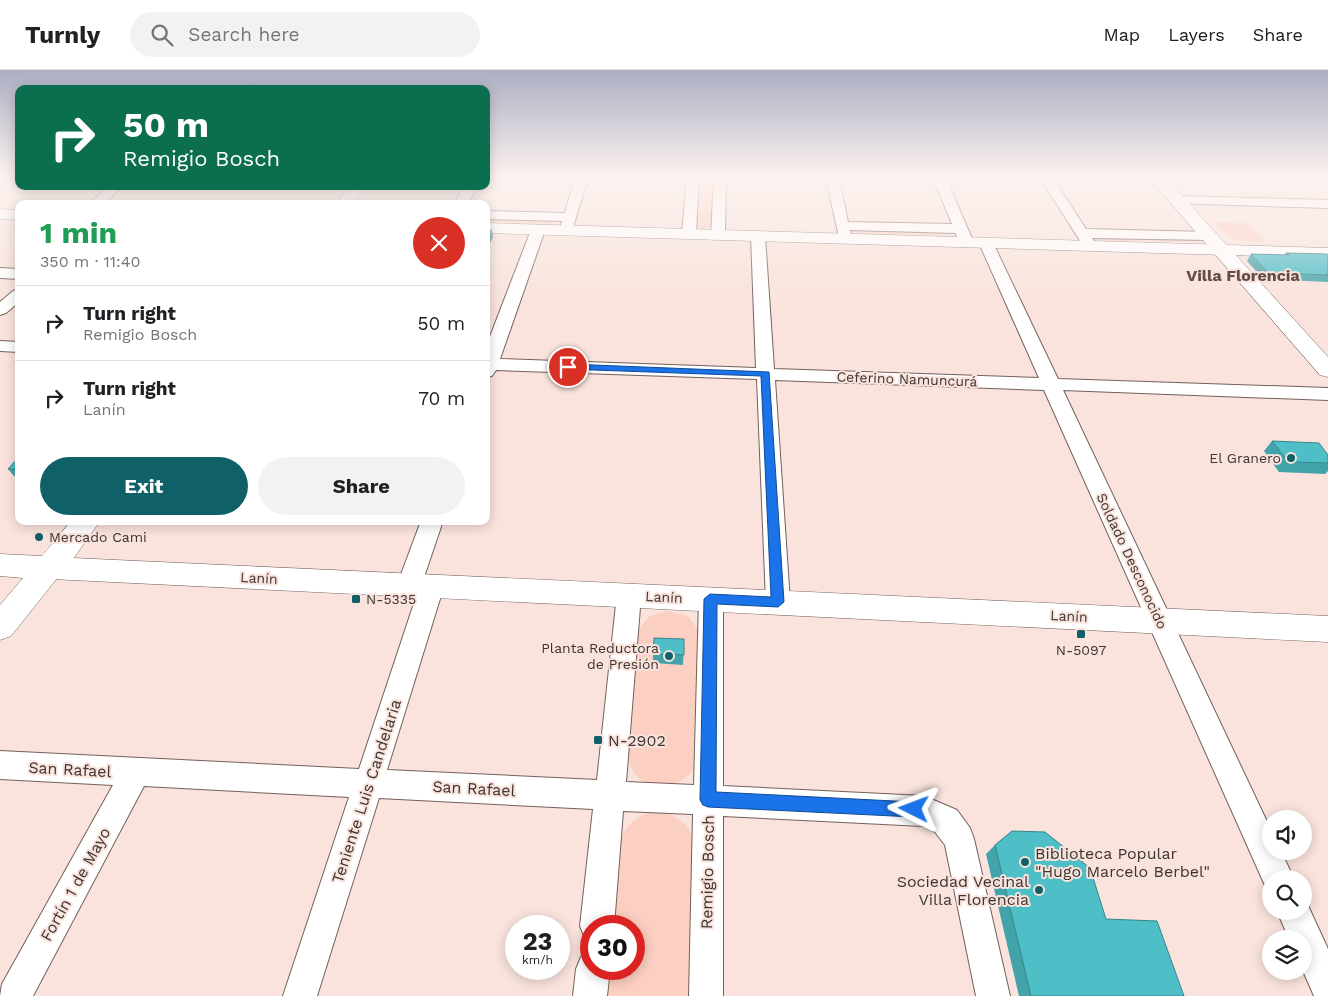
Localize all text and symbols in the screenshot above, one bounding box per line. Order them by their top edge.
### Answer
search box [130,12,480,57]
text: Turnly [25,21,100,49]
icon: search [148,21,176,49]
text: Search here [188,23,300,46]
text: Map [1103,24,1140,45]
text: Layers [1168,24,1225,45]
text: Share [1253,24,1303,45]
text: 50 m [123,104,209,146]
icon: right [40,105,105,170]
text: Remigio Bosch [123,146,280,171]
text: 1 min [40,215,117,250]
button: close [413,217,465,269]
text: 350 m · 11:40 [40,252,140,271]
district label: Villa Florencia [1186,266,1300,285]
text: Turn right [83,302,176,325]
icon: right [40,309,68,337]
text: 50 m [418,312,465,335]
text: Remigio Bosch [83,325,197,344]
pin [547,346,589,388]
icon: arrive [554,353,582,381]
street label: Ceferino Namuncurá [836,369,978,389]
text: Turn right [83,377,176,400]
icon: right [40,384,68,412]
text: 70 m [418,387,465,410]
text: Lanín [83,400,126,419]
place label: El Granero [1209,450,1281,466]
marker: El Granero [1285,452,1297,464]
button: Exit [40,457,248,515]
button: Share [258,457,465,515]
street label: Soldado Desconocido [1093,491,1171,631]
place label: Mercado Cami [49,529,147,545]
marker: Mercado Cami [33,531,45,543]
street label: Lanín [240,569,278,587]
street label: Lanín [645,588,683,606]
place label: N-5335 [366,591,416,607]
marker: N-5335 [350,593,362,605]
street label: Lanín [1050,607,1088,625]
marker: N-5097 [1075,628,1087,640]
place label: Planta Reductora de Presión [541,640,659,672]
place label: N-5097 [1056,642,1106,658]
marker: Planta Reductora de Presión [663,650,675,662]
street label: Teniente Luis Candelaria [328,697,405,885]
place label: N-2902 [608,731,666,750]
marker: N-2902 [592,734,604,746]
street label: San Rafael [28,758,112,781]
street label: San Rafael [432,777,516,800]
position arrow [887,782,939,834]
map controls [1262,810,1312,980]
button: sound [1262,810,1312,860]
street label: Remigio Bosch [697,815,718,929]
street label: Fortín 1 de Mayo [36,824,115,944]
place label: Biblioteca Popular "Hugo Marcelo Berbel" [1035,844,1210,881]
marker: Biblioteca Popular "Hugo Marcelo Berbel" [1019,856,1031,868]
button: search [1262,870,1312,920]
place label: Sociedad Vecinal Villa Florencia [897,872,1029,909]
marker: Sociedad Vecinal Villa Florencia [1033,884,1045,896]
speed limit sign: 30 [580,915,645,980]
text: 23 [523,927,552,956]
button: layers [1262,930,1312,980]
text: km/h [522,953,553,967]

